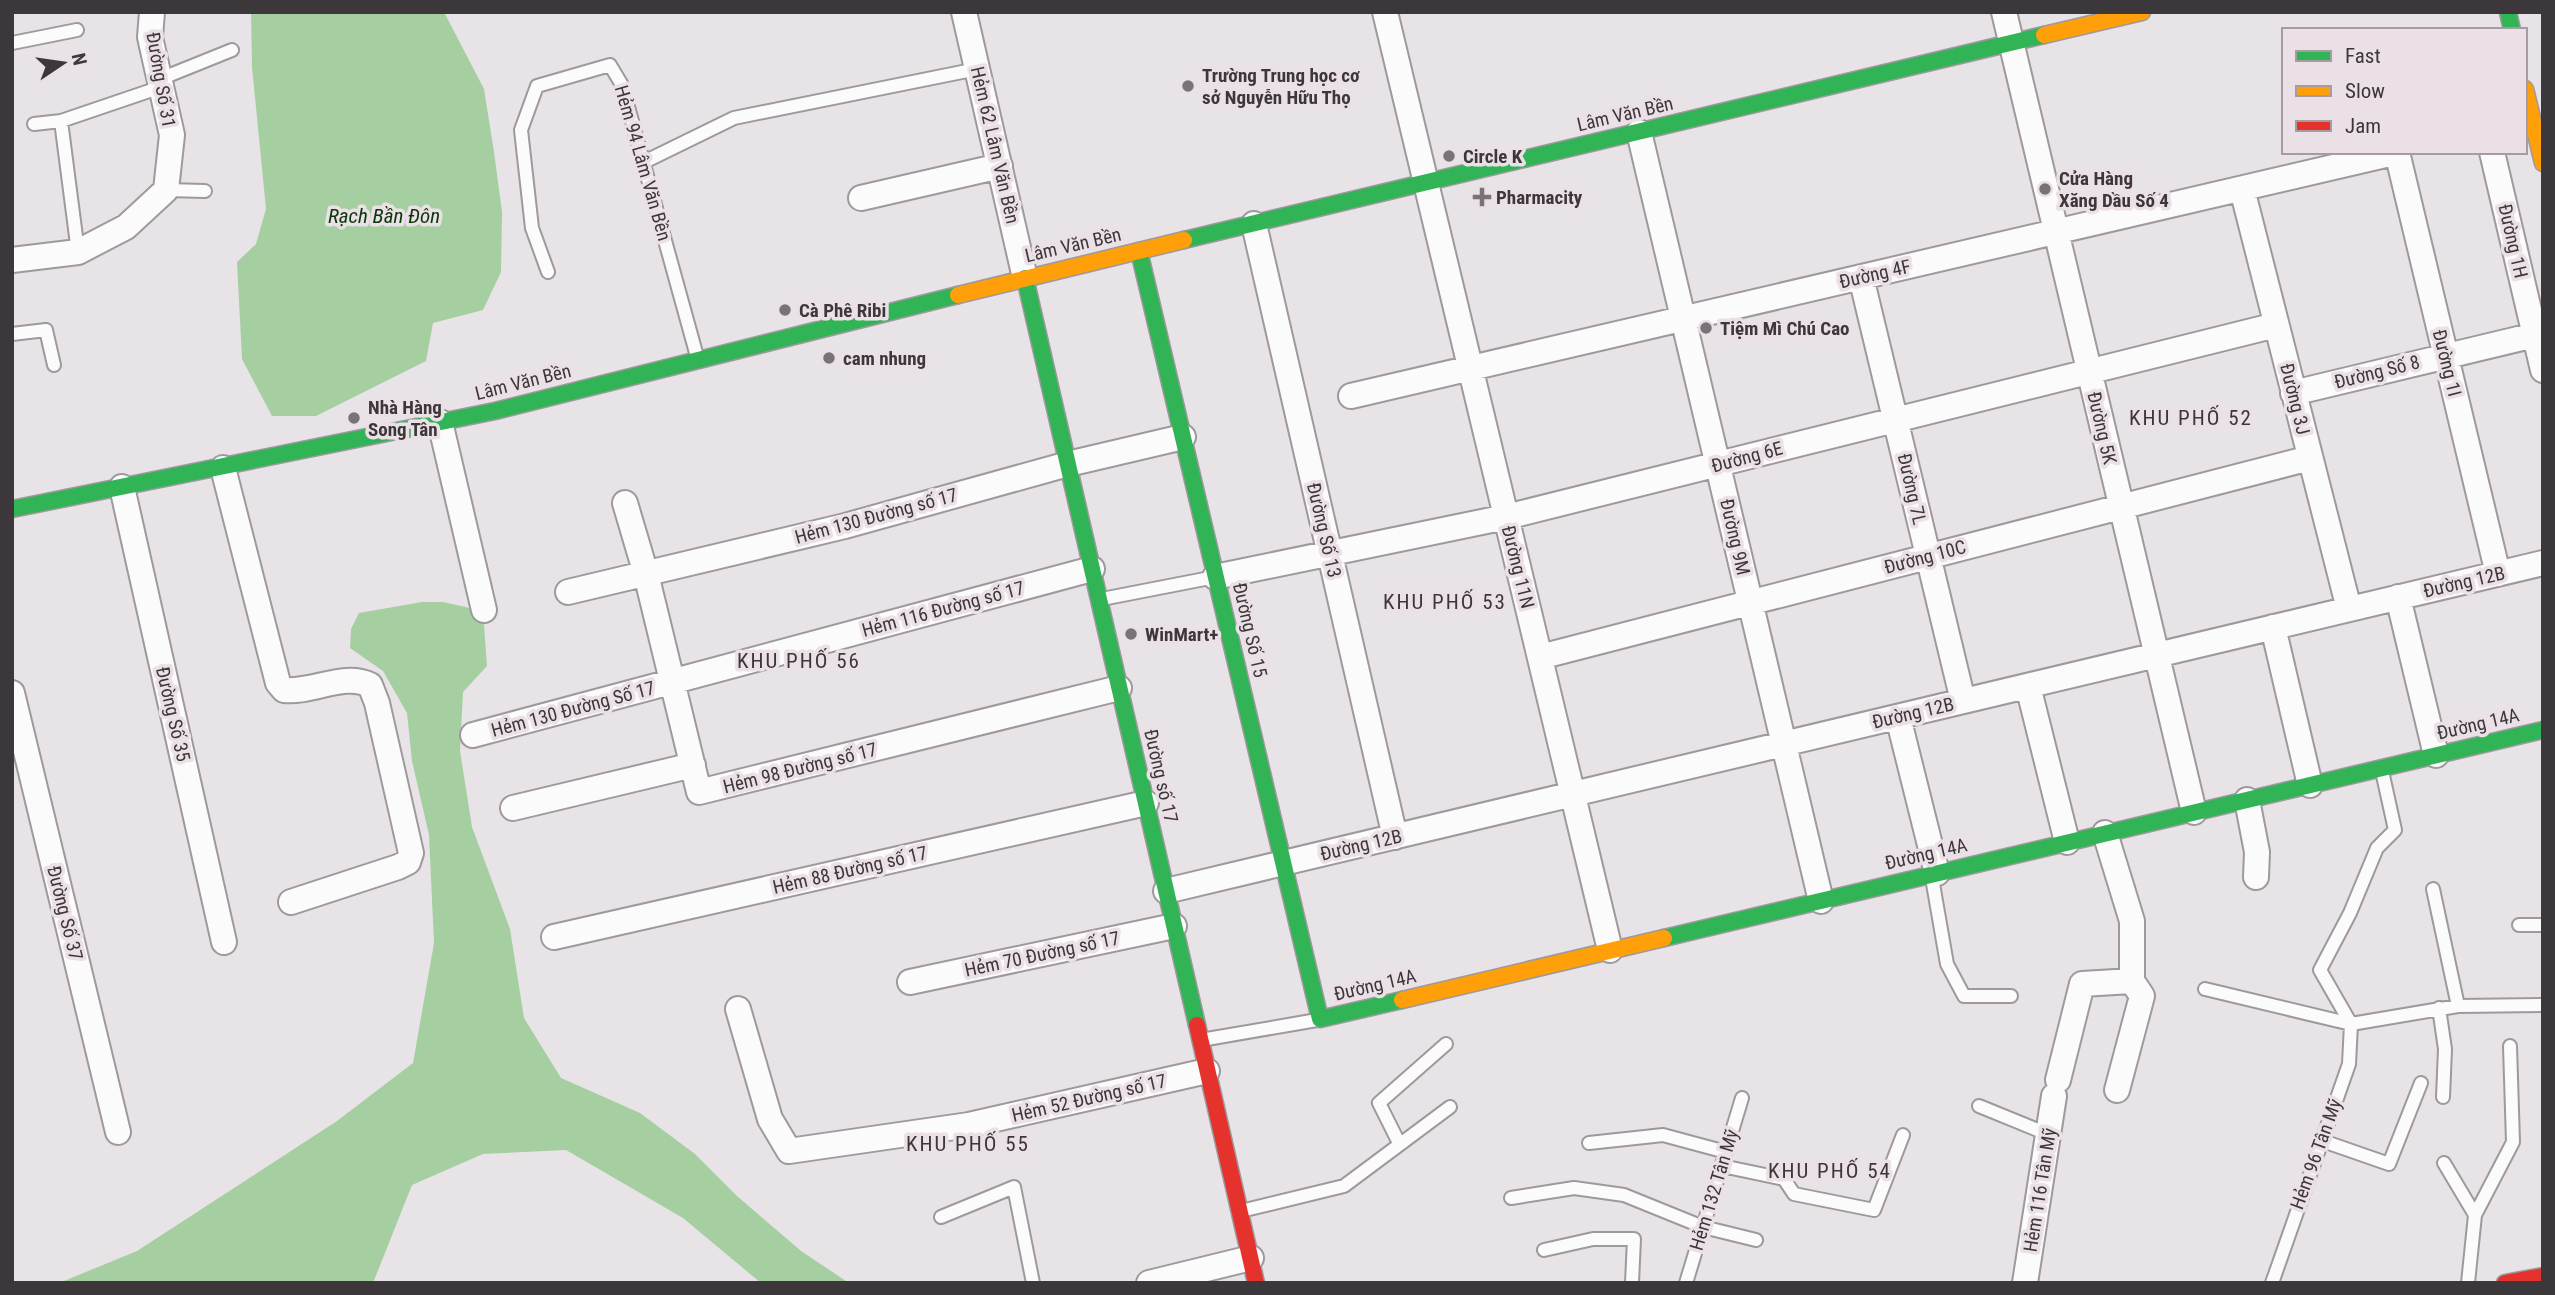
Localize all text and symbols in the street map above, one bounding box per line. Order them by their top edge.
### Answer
north arrow [28,28,98,98]
legend [2282,28,2527,154]
street label: Đường Số 31 [141,30,181,130]
text: Fast [2345,44,2381,68]
text: N [67,51,92,68]
street label: Hẻm 62 Lâm Văn Bền [966,64,1024,226]
place label: Trường Trung học cơ sở Nguyễn Hữu Thọ [1202,64,1360,109]
marker: Trường Trung học cơ sở Nguyễn Hữu Thọ [1180,78,1196,94]
text: Slow [2345,79,2385,103]
street label: Hẻm 94 Lâm Văn Bền [610,83,676,243]
street label: Lâm Văn Bền [1575,92,1675,136]
text: Jam [2345,114,2381,138]
place label: Circle K [1463,145,1523,168]
marker: Circle K [1441,148,1457,164]
place label: Cửa Hàng Xăng Dầu Số 4 [2059,167,2169,212]
marker: Cửa Hàng Xăng Dầu Số 4 [2037,181,2053,197]
place label: Pharmacity [1496,186,1583,209]
marker: Pharmacity [1474,189,1490,205]
street label: Đường 1H [2493,202,2533,280]
water label: Rạch Bần Đôn [328,204,440,228]
street label: Lâm Văn Bền [1023,223,1123,267]
street label: Đường 4F [1837,255,1913,293]
place label: Cà Phê Ribi [799,299,886,322]
marker: Cà Phê Ribi [777,302,793,318]
place label: Tiệm Mì Chú Cao [1720,317,1850,340]
marker: Tiệm Mì Chú Cao [1698,320,1714,336]
street label: Đường 1I [2428,327,2466,399]
place label: cam nhung [843,347,926,370]
marker: cam nhung [821,350,837,366]
street label: Đường Số 8 [2332,350,2422,394]
street label: Lâm Văn Bền [473,359,573,405]
street label: Đường 3J [2275,361,2315,437]
street label: Đường 5K [2082,389,2122,467]
place label: Nhà Hàng Song Tân [368,396,442,441]
district label: KHU PHỐ 52 [2129,405,2253,430]
marker: Nhà Hàng Song Tân [346,410,362,426]
street label: Đường 6E [1709,436,1785,478]
street label: Đường 7L [1893,451,1931,527]
street label: Đường Số 13 [1302,480,1346,580]
street label: Hẻm 130 Đường số 17 [792,483,960,549]
street label: Đường 9M [1715,497,1755,577]
street label: Đường 11N [1497,523,1539,611]
street label: Đường 10C [1882,535,1968,579]
street label: Đường 12B [2421,561,2507,603]
street label: Hẻm 116 Đường số 17 [859,576,1027,642]
street label: Đường Số 15 [1228,580,1272,680]
district label: KHU PHỐ 53 [1383,589,1507,614]
place label: WinMart+ [1145,623,1218,646]
marker: WinMart+ [1123,626,1139,642]
district label: KHU PHỐ 56 [737,648,861,673]
street label: Đường Số 35 [151,664,195,764]
street label: Hẻm 130 Đường Số 17 [489,676,657,742]
street label: Đường 12B [1870,692,1956,734]
street label: Đường 14A [2435,703,2521,745]
street label: Đường số 17 [1139,727,1183,825]
street label: Hẻm 98 Đường số 17 [721,738,879,798]
street label: Đường 12B [1318,824,1404,866]
street label: Đường 14A [1883,833,1969,875]
street label: Hẻm 88 Đường số 17 [770,841,930,899]
street label: Đường Số 37 [42,863,88,963]
street label: Hẻm 70 Đường số 17 [962,926,1122,982]
street label: Đường 14A [1332,964,1418,1006]
street label: Hẻm 52 Đường số 17 [1009,1069,1169,1127]
street label: Hẻm 96 Tân Mỹ [2285,1096,2347,1212]
street label: Hẻm 116 Tân Mỹ [2019,1126,2061,1254]
street label: Hẻm 132 Tân Mỹ [1685,1127,1743,1253]
district label: KHU PHỐ 55 [906,1131,1030,1156]
district label: KHU PHỐ 54 [1768,1158,1892,1183]

